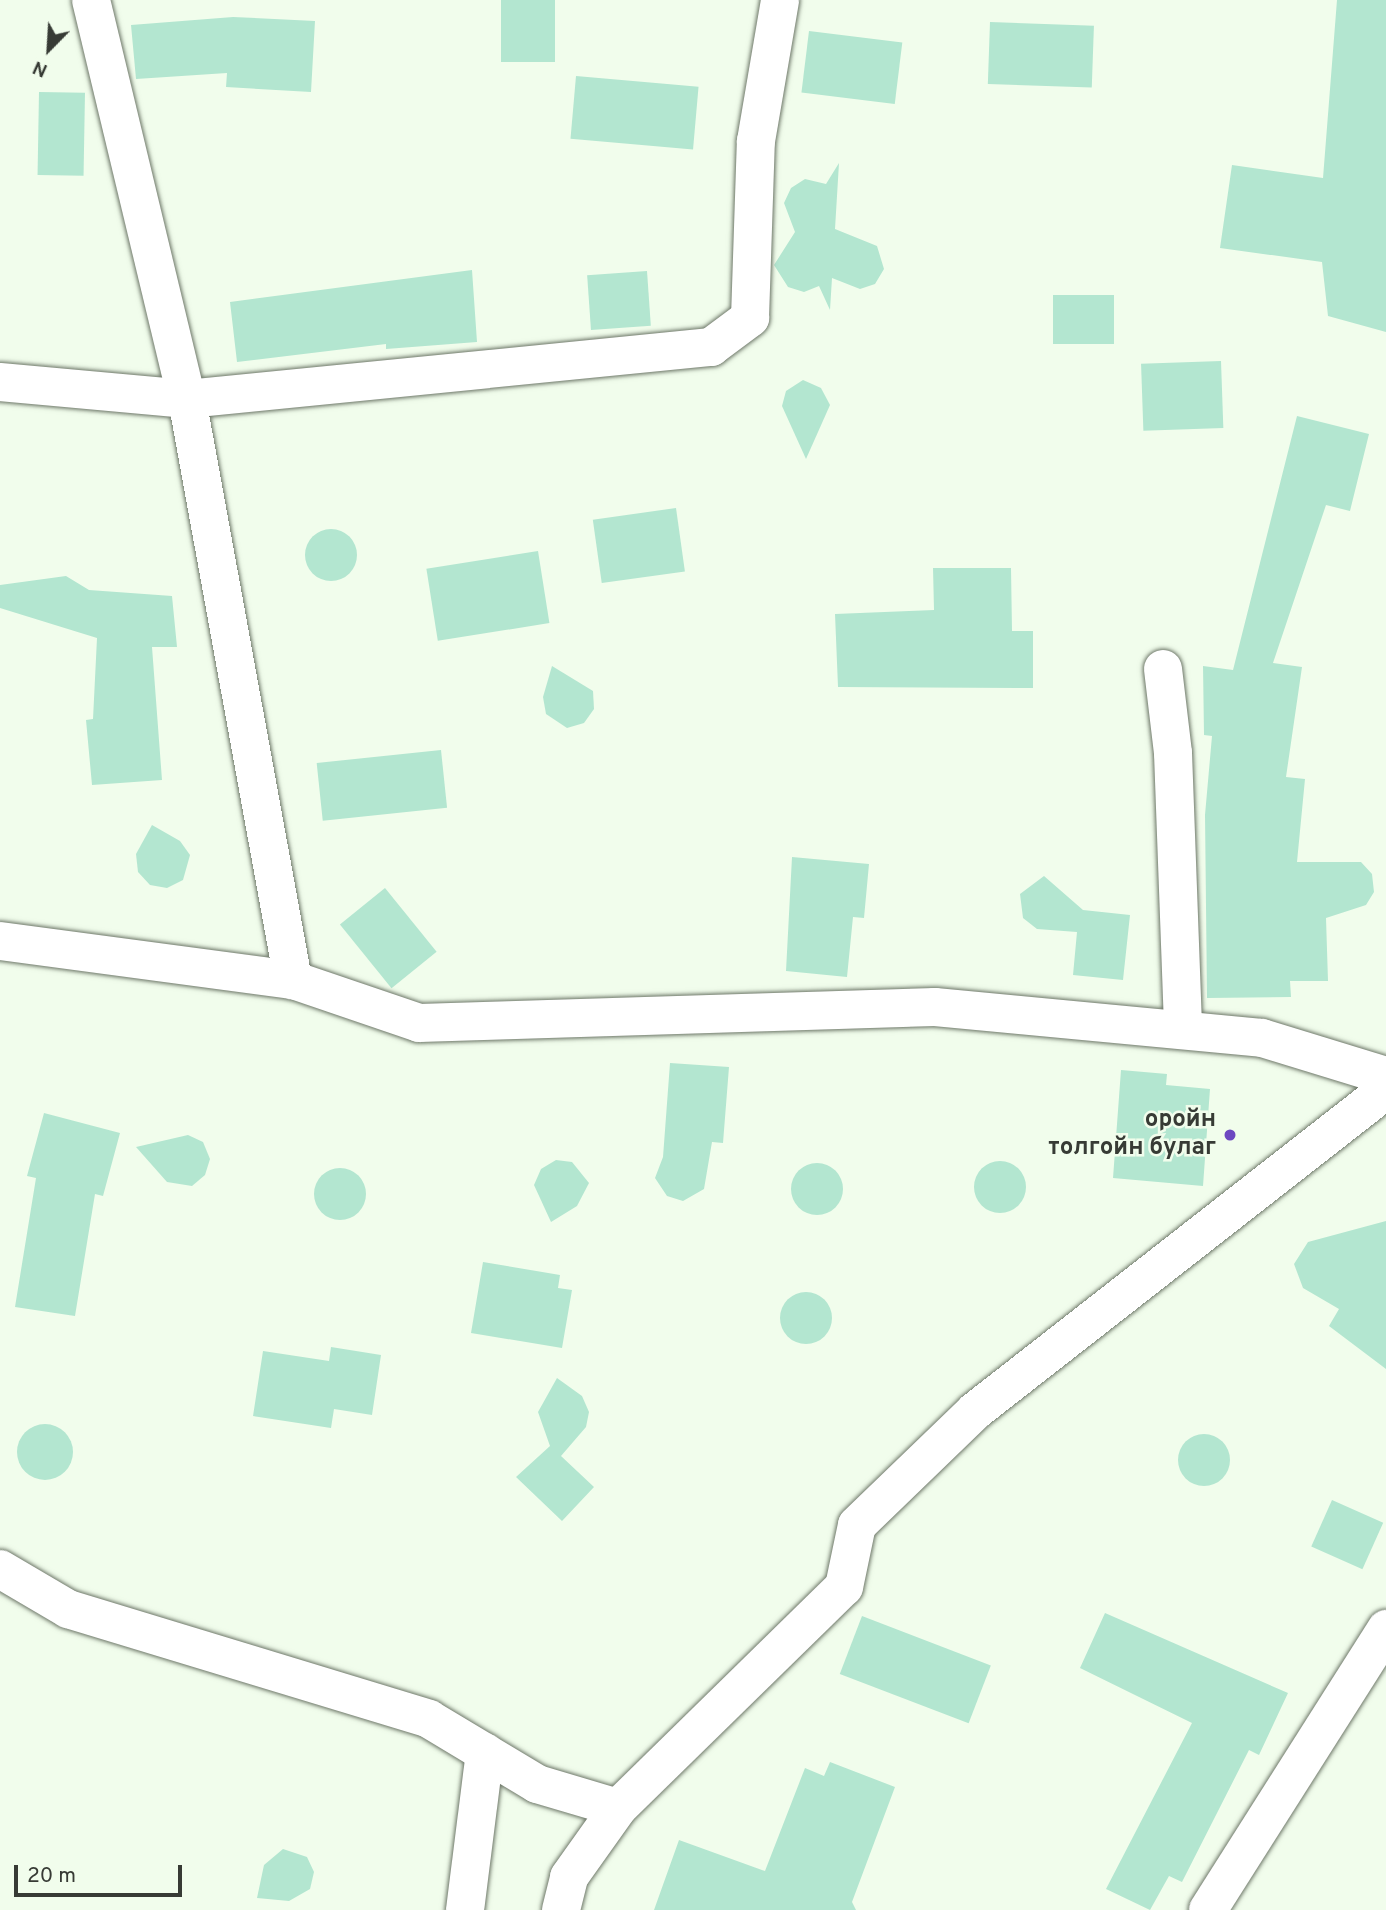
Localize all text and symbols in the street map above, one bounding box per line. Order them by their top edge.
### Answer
north arrow [14,14,84,84]
text: N [29,54,52,82]
place label: оройн толгойн булаг [1048,1107,1216,1163]
marker: оройн толгойн булаг [1222,1127,1238,1143]
scale bar [18,1850,186,1894]
text: 20 m [27,1863,76,1890]

